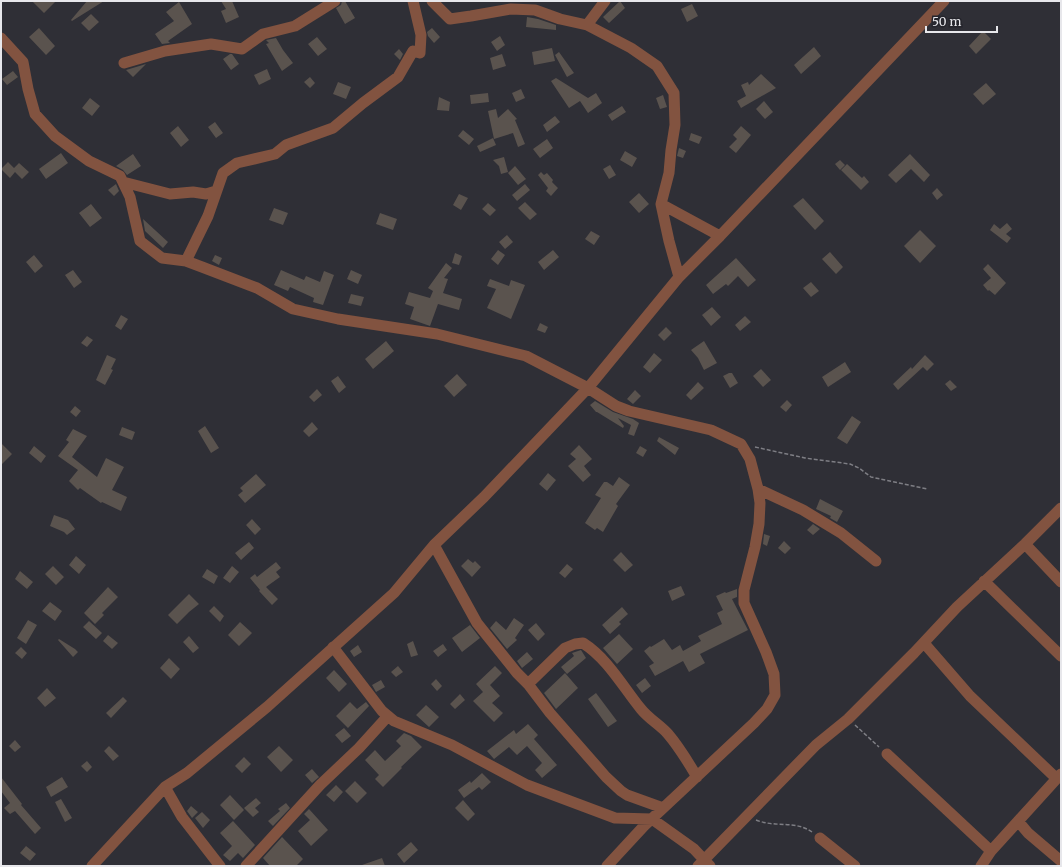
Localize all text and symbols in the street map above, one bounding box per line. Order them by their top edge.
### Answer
scale bar [926,8,997,34]
text: 50 m [932,14,961,29]

